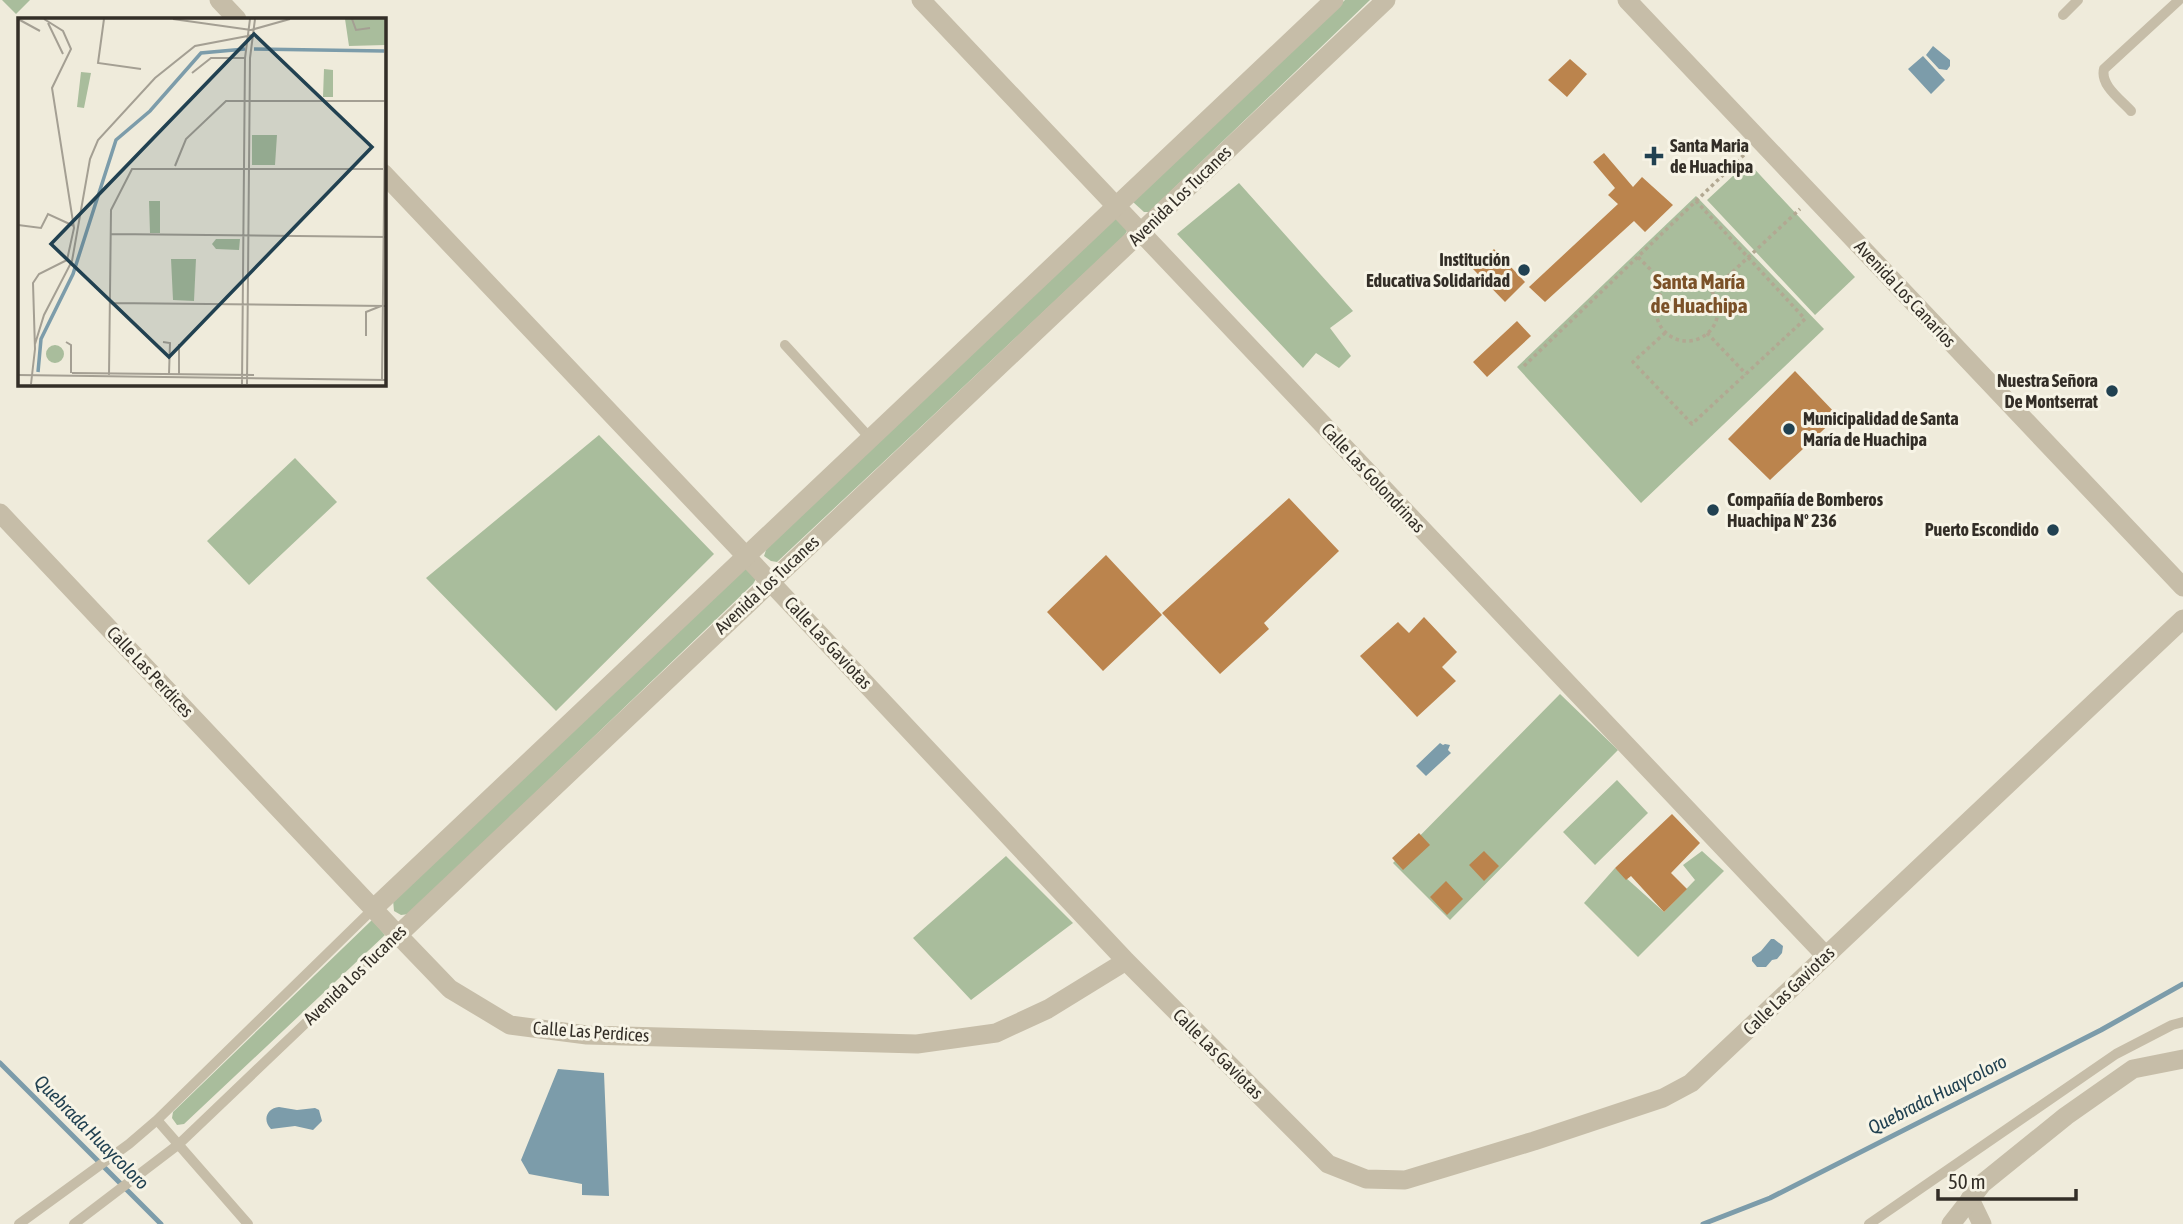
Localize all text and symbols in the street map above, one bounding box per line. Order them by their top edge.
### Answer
inset map [18,18,385,385]
place label: Santa Maria de Huachipa [1670,135,1753,177]
street label: Avenida Los Tucanes [1124,141,1235,250]
marker: Santa Maria de Huachipa [1644,146,1664,166]
street label: Avenida Los Canarios [1850,236,1960,351]
place label: Institución Educativa Solidaridad [1366,249,1510,291]
marker: Institución Educativa Solidaridad [1516,262,1532,278]
district label: Santa María de Huachipa [1651,269,1748,317]
place label: Nuestra Señora De Montserrat [1997,370,2099,412]
marker: Nuestra Señora De Montserrat [2104,383,2120,399]
place label: Municipalidad de Santa María de Huachipa [1803,408,1959,450]
street label: Calle Las Golondrinas [1317,419,1429,537]
marker: Municipalidad de Santa María de Huachipa [1781,421,1797,437]
place label: Compañía de Bomberos Huachipa Nº 236 [1727,489,1884,531]
marker: Compañía de Bomberos Huachipa Nº 236 [1705,502,1721,518]
place label: Puerto Escondido [1925,519,2039,540]
marker: Puerto Escondido [2045,522,2061,538]
street label: Avenida Los Tucanes [710,531,823,638]
street label: Calle Las Gaviotas [780,592,876,693]
street label: Calle Las Perdices [103,622,198,721]
street label: Avenida Los Tucanes [299,920,410,1029]
street label: Calle Las Gaviotas [1739,942,1839,1039]
street label: Calle Las Gaviotas [1169,1004,1268,1103]
street label: Calle Las Perdices [532,1017,650,1046]
water label: Quebrada Huaycoloro [1864,1050,2010,1138]
water label: Quebrada Huaycoloro [30,1070,154,1194]
scale bar [1938,1158,2076,1202]
text: 50 m [1948,1169,1986,1193]

